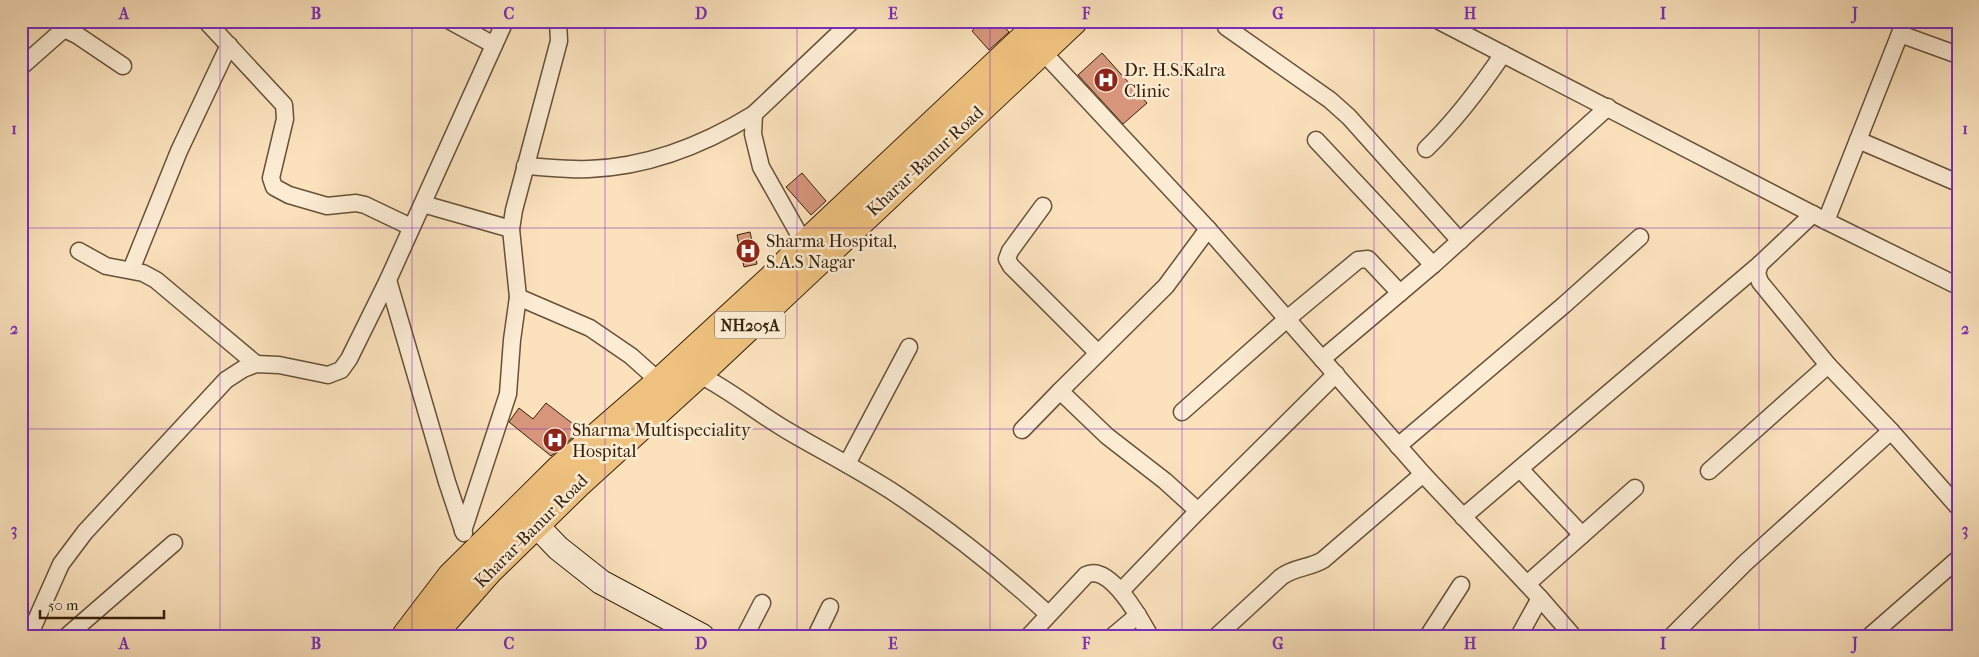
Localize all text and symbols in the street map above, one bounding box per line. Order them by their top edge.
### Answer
text: A [118,4,130,23]
text: B [311,4,321,23]
text: C [504,4,515,23]
text: D [695,4,707,23]
text: E [888,4,898,23]
text: F [1081,4,1091,23]
text: G [1272,4,1284,23]
text: H [1464,4,1477,23]
text: I [1660,4,1667,23]
text: J [1850,4,1858,24]
place label: Dr. H.S.Kalra Clinic [1124,60,1226,102]
hospital icon: Dr. H.S.Kalra Clinic [1093,67,1119,93]
street label: Kharar-Banur Road [863,102,988,221]
text: 1 [11,119,17,138]
text: 1 [1962,119,1968,138]
place label: Sharma Hospital, S.A.S Nagar [766,231,897,273]
hospital icon: Sharma Hospital, S.A.S Nagar [735,238,761,264]
road number: NH205A [715,312,785,338]
text: 2 [10,319,18,338]
text: 2 [1961,319,1969,338]
place label: Sharma Multispeciality Hospital [572,420,752,462]
hospital icon: Sharma Multispeciality Hospital [542,427,568,453]
street label: Kharar-Banur Road [470,470,593,592]
text: 3 [11,520,17,540]
text: 3 [1962,520,1968,540]
scale bar [40,587,164,619]
text: 50 m [48,596,79,614]
text: A [118,634,130,653]
text: B [311,634,321,653]
text: C [504,634,515,653]
text: D [695,634,707,653]
text: E [888,634,898,653]
text: F [1081,634,1091,653]
text: G [1272,634,1284,653]
text: H [1464,634,1477,653]
text: I [1660,634,1667,653]
text: J [1850,634,1858,654]

